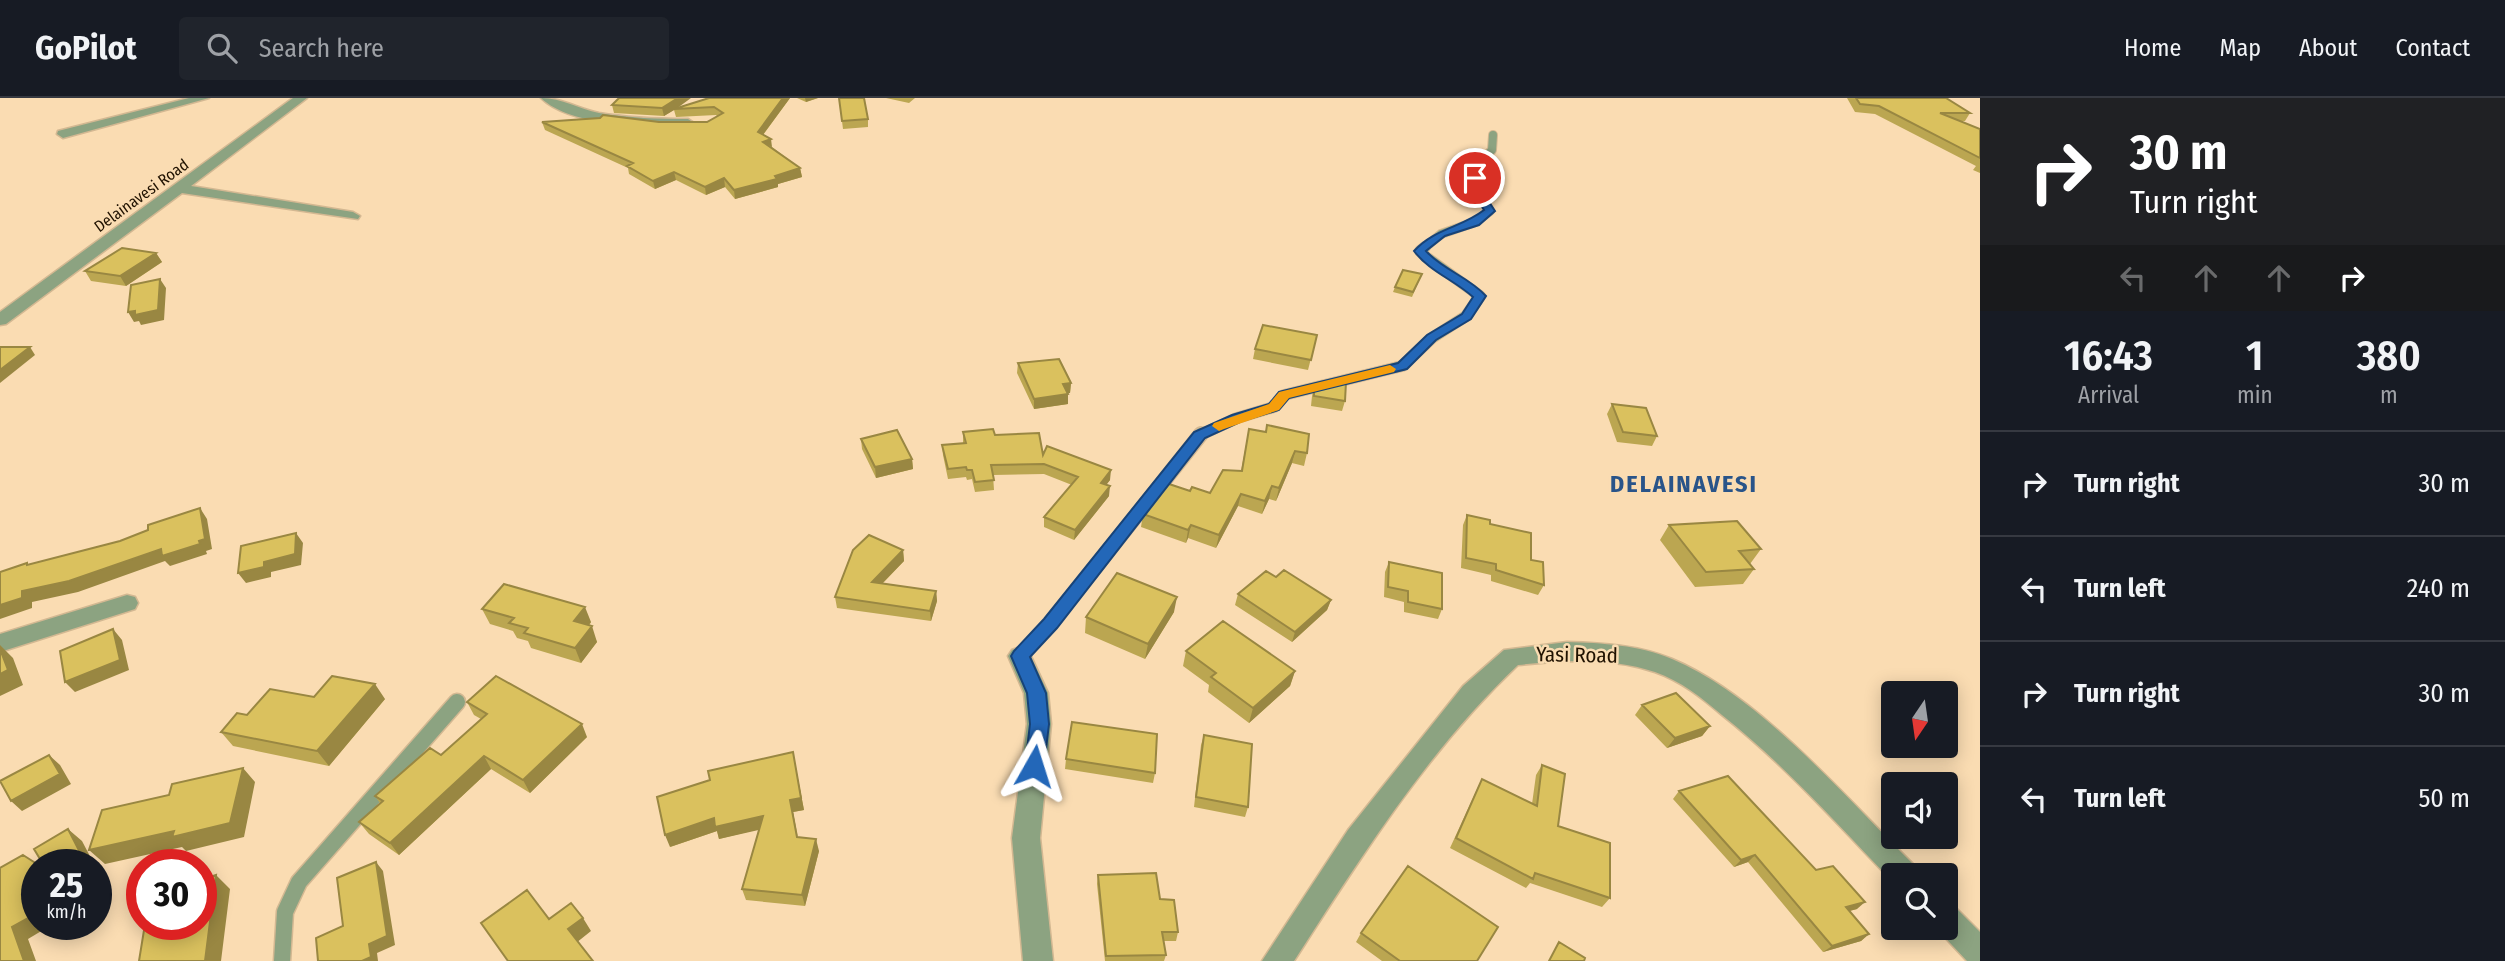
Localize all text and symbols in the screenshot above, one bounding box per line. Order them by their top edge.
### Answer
search box [179,17,669,80]
text: GoPilot [35,28,137,68]
icon: search [203,29,241,67]
text: Search here [259,33,384,64]
text: Home [2124,34,2181,62]
text: Map [2219,34,2261,62]
text: About [2299,34,2357,62]
text: Contact [2395,34,2470,62]
text: 30 m [2130,123,2228,182]
icon: right [2015,126,2106,217]
pin [1445,148,1505,208]
street label: Delainavesi Road [90,155,192,236]
icon: arrive [1456,159,1494,197]
text: Turn right [2130,183,2257,221]
icon: left [2114,259,2152,297]
icon: ahead [2187,259,2225,297]
icon: ahead [2260,259,2298,297]
icon: right [2333,259,2371,297]
text: 16:43 [2064,331,2153,381]
text: 1 [2246,331,2264,381]
text: 380 [2357,331,2421,381]
text: Arrival [2078,381,2139,409]
text: min [2237,381,2273,409]
text: m [2380,381,2398,409]
icon: right [2015,465,2053,503]
text: Turn right [2074,468,2180,499]
text: 30 m [2419,468,2470,499]
district label: DELAINAVESI [1610,470,1758,498]
icon: left [2015,570,2053,608]
text: Turn left [2074,573,2166,604]
text: 240 m [2407,573,2470,604]
street label: Yasi Road [1536,641,1618,669]
icon: right [2015,675,2053,713]
text: Turn right [2074,678,2180,709]
text: 30 m [2419,678,2470,709]
north arrow [1881,681,1958,758]
map controls [1881,681,1958,940]
position arrow [997,729,1071,803]
button: sound [1881,772,1958,849]
icon: left [2015,780,2053,818]
text: Turn left [2074,783,2166,814]
text: 50 m [2418,783,2470,814]
speed limit sign: 30 [126,849,217,940]
button: search [1881,863,1958,940]
text: 25 [50,864,83,906]
text: km/h [46,901,87,923]

